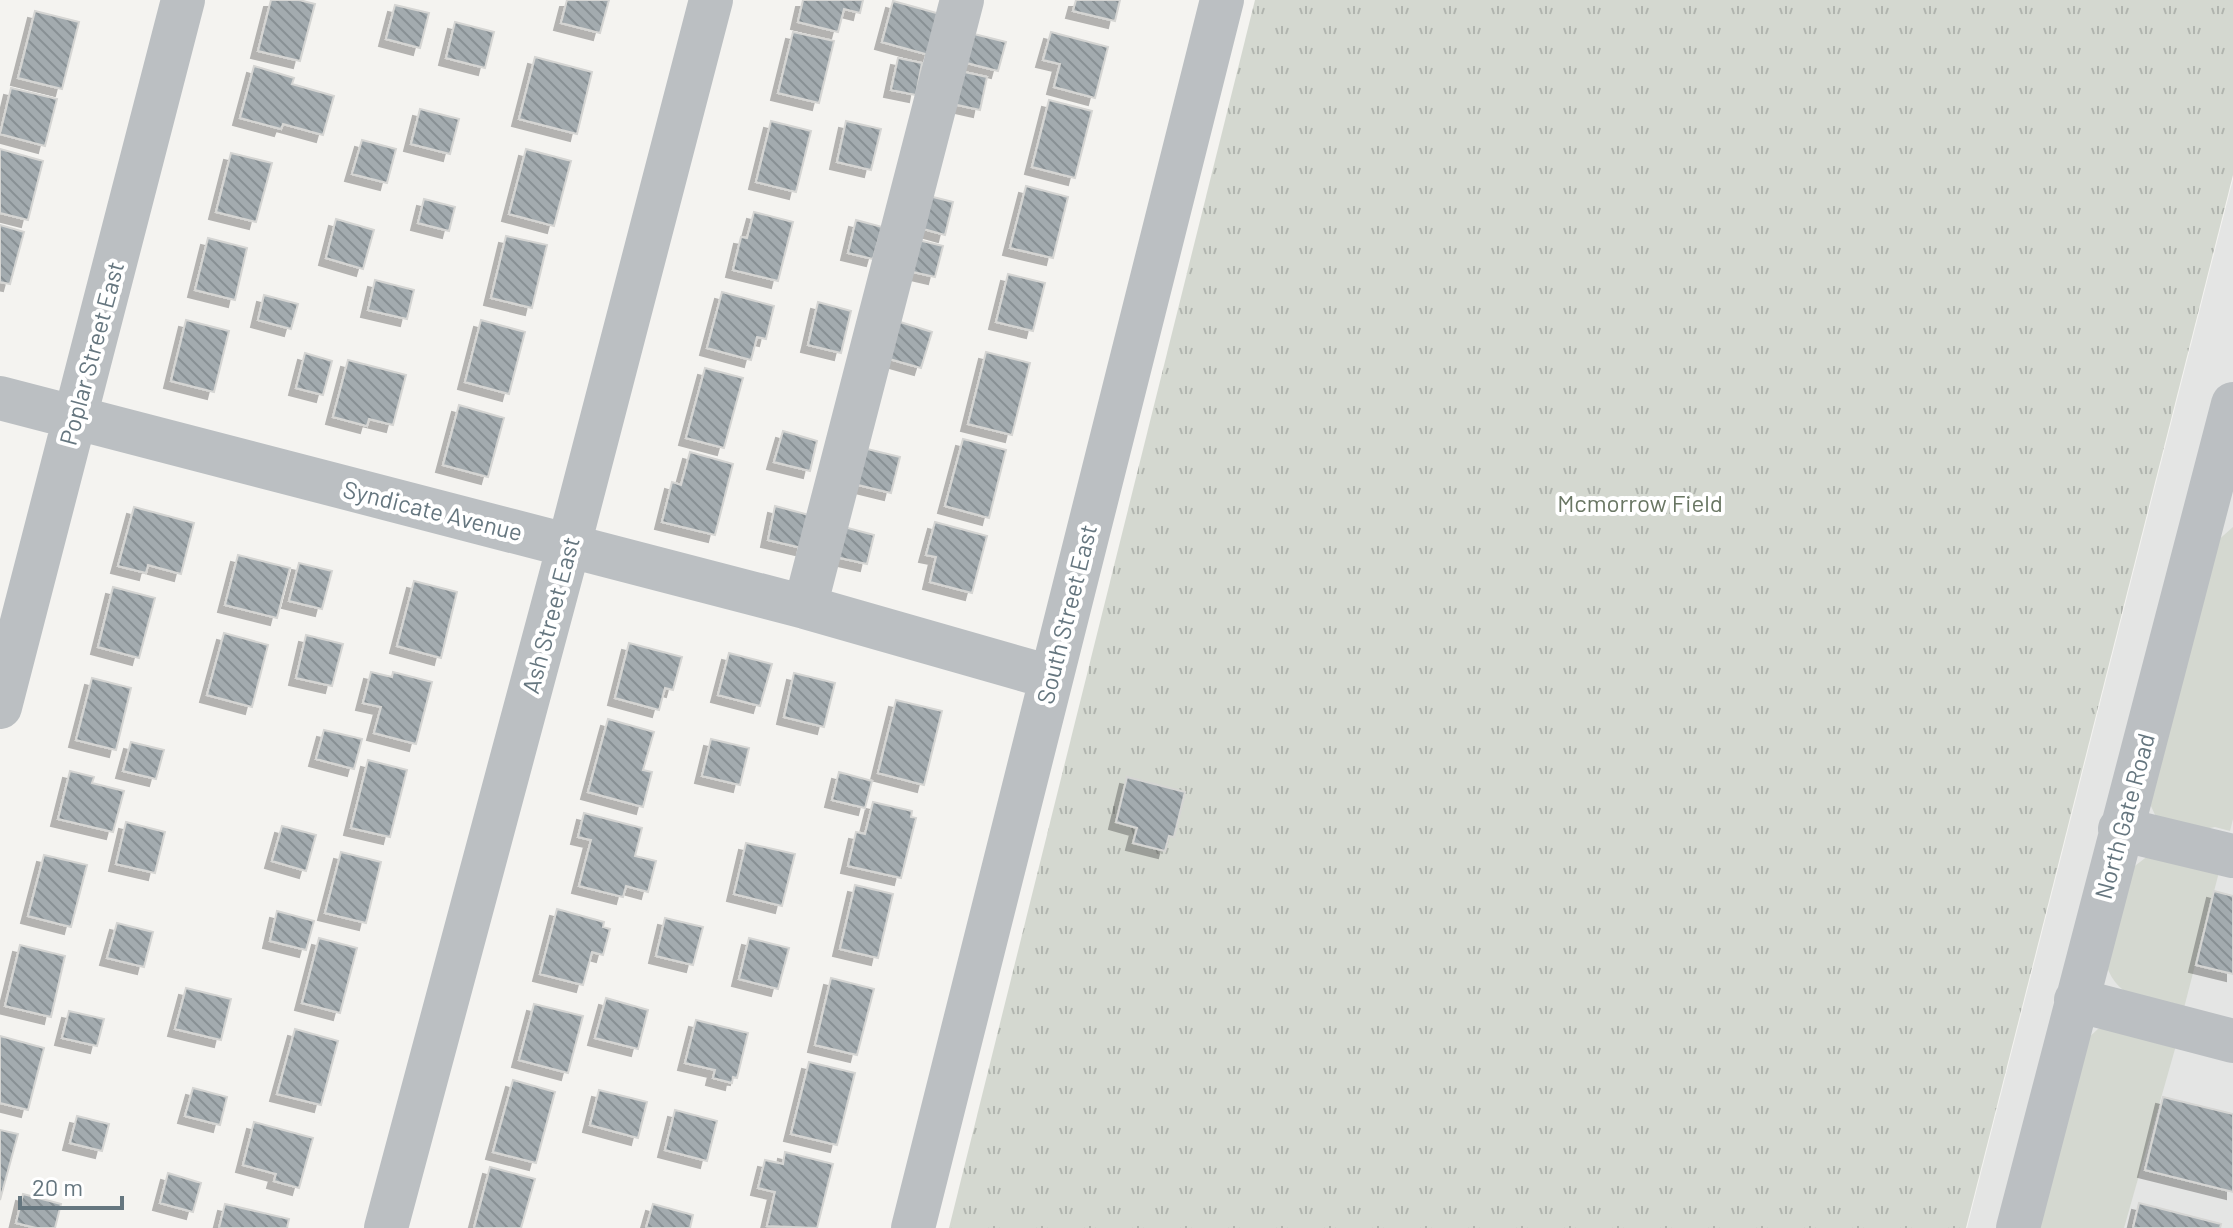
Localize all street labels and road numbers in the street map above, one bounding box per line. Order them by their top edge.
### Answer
street label: Poplar Street East [53,258,129,448]
street label: Syndicate Avenue [340,474,526,546]
street label: South Street East [1030,521,1102,707]
street label: Ash Street East [515,533,585,697]
street label: North Gate Road [2088,730,2160,902]

